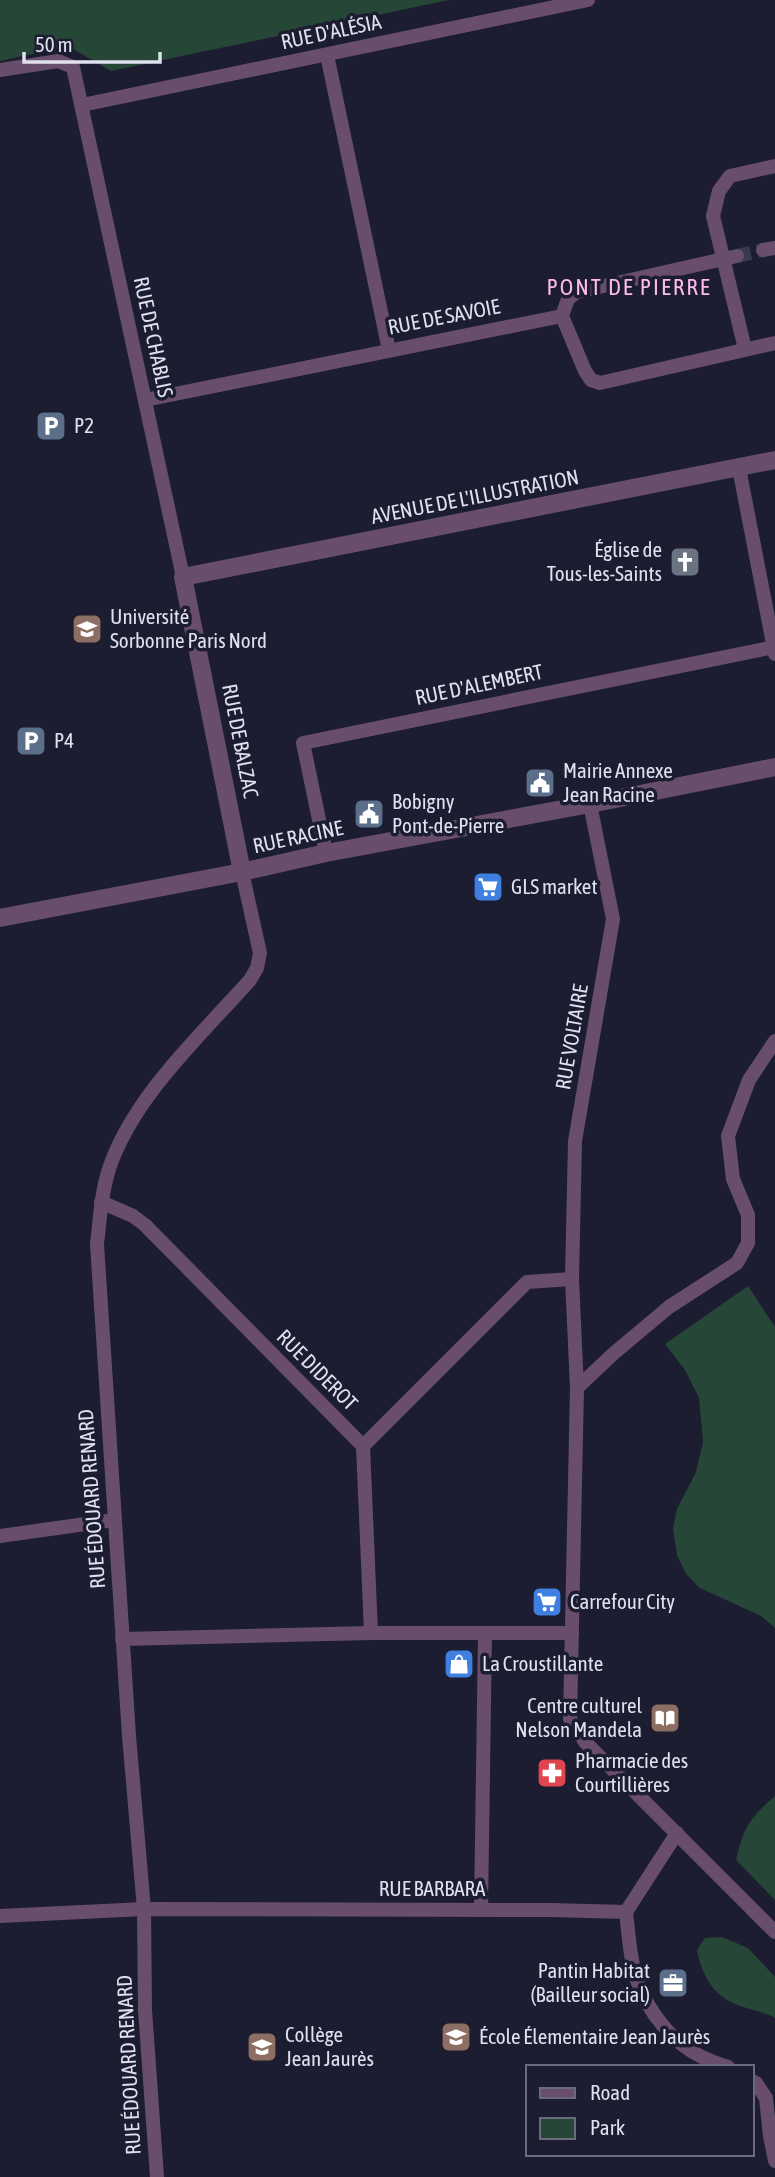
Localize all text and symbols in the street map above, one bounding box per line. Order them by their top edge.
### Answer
street label: RUE D'ALÉSIA [279,9,384,53]
scale bar [24,21,161,65]
text: 50 m [35,32,73,56]
street label: RUE DE CHABLIS [130,274,178,399]
district label: PONT DE PIERRE [546,274,712,300]
street label: RUE DE SAVOIE [386,293,502,339]
parking icon: P2 [34,409,68,443]
place label: P2 [74,413,94,437]
street label: AVENUE DE L'ILLUSTRATION [369,464,581,528]
place label: Église de Tous-les-Saints [547,537,662,585]
church icon: Église de Tous-les-Saints [668,545,702,579]
place label: Université Sorbonne Paris Nord [110,604,267,652]
school or university icon: Université Sorbonne Paris Nord [70,612,104,646]
street label: RUE D'ALEMBERT [413,659,545,709]
street label: RUE DE BALZAC [218,682,264,801]
parking icon: P4 [14,724,48,758]
place label: P4 [54,728,74,752]
place label: Mairie Annexe Jean Racine [563,758,673,806]
public building icon: Mairie Annexe Jean Racine [523,766,557,800]
place label: Bobigny Pont-de-Pierre [392,789,504,837]
public building icon: Bobigny Pont-de-Pierre [352,797,386,831]
street label: RUE RACINE [250,815,345,857]
supermarket icon: GLS market [471,870,505,904]
place label: GLS market [511,874,597,898]
street label: RUE VOLTAIRE [550,982,592,1091]
street label: RUE DIDEROT [272,1324,363,1415]
street label: RUE ÉDOUARD RENARD [73,1409,109,1590]
supermarket icon: Carrefour City [530,1585,564,1619]
place label: Carrefour City [570,1589,675,1613]
shop icon: La Croustillante [442,1647,476,1681]
place label: La Croustillante [482,1651,603,1675]
place label: Centre culturel Nelson Mandela [515,1693,642,1741]
library icon: Centre culturel Nelson Mandela [648,1701,682,1735]
place label: Pharmacie des Courtillières [575,1748,688,1796]
pharmacy icon: Pharmacie des Courtillières [535,1756,569,1790]
street label: RUE BARBARA [379,1876,486,1900]
place label: Pantin Habitat (Bailleur social) [530,1958,650,2006]
office icon: Pantin Habitat (Bailleur social) [656,1966,690,2000]
street label: RUE ÉDOUARD RENARD [111,1975,145,2156]
school or university icon: École Élementaire Jean Jaurès [439,2020,473,2054]
place label: Collège Jean Jaurès [285,2022,374,2070]
place label: École Élementaire Jean Jaurès [479,2024,710,2048]
school or university icon: Collège Jean Jaurès [245,2030,279,2064]
legend [526,2065,754,2156]
text: Road [590,2080,630,2104]
text: Park [590,2115,625,2139]

